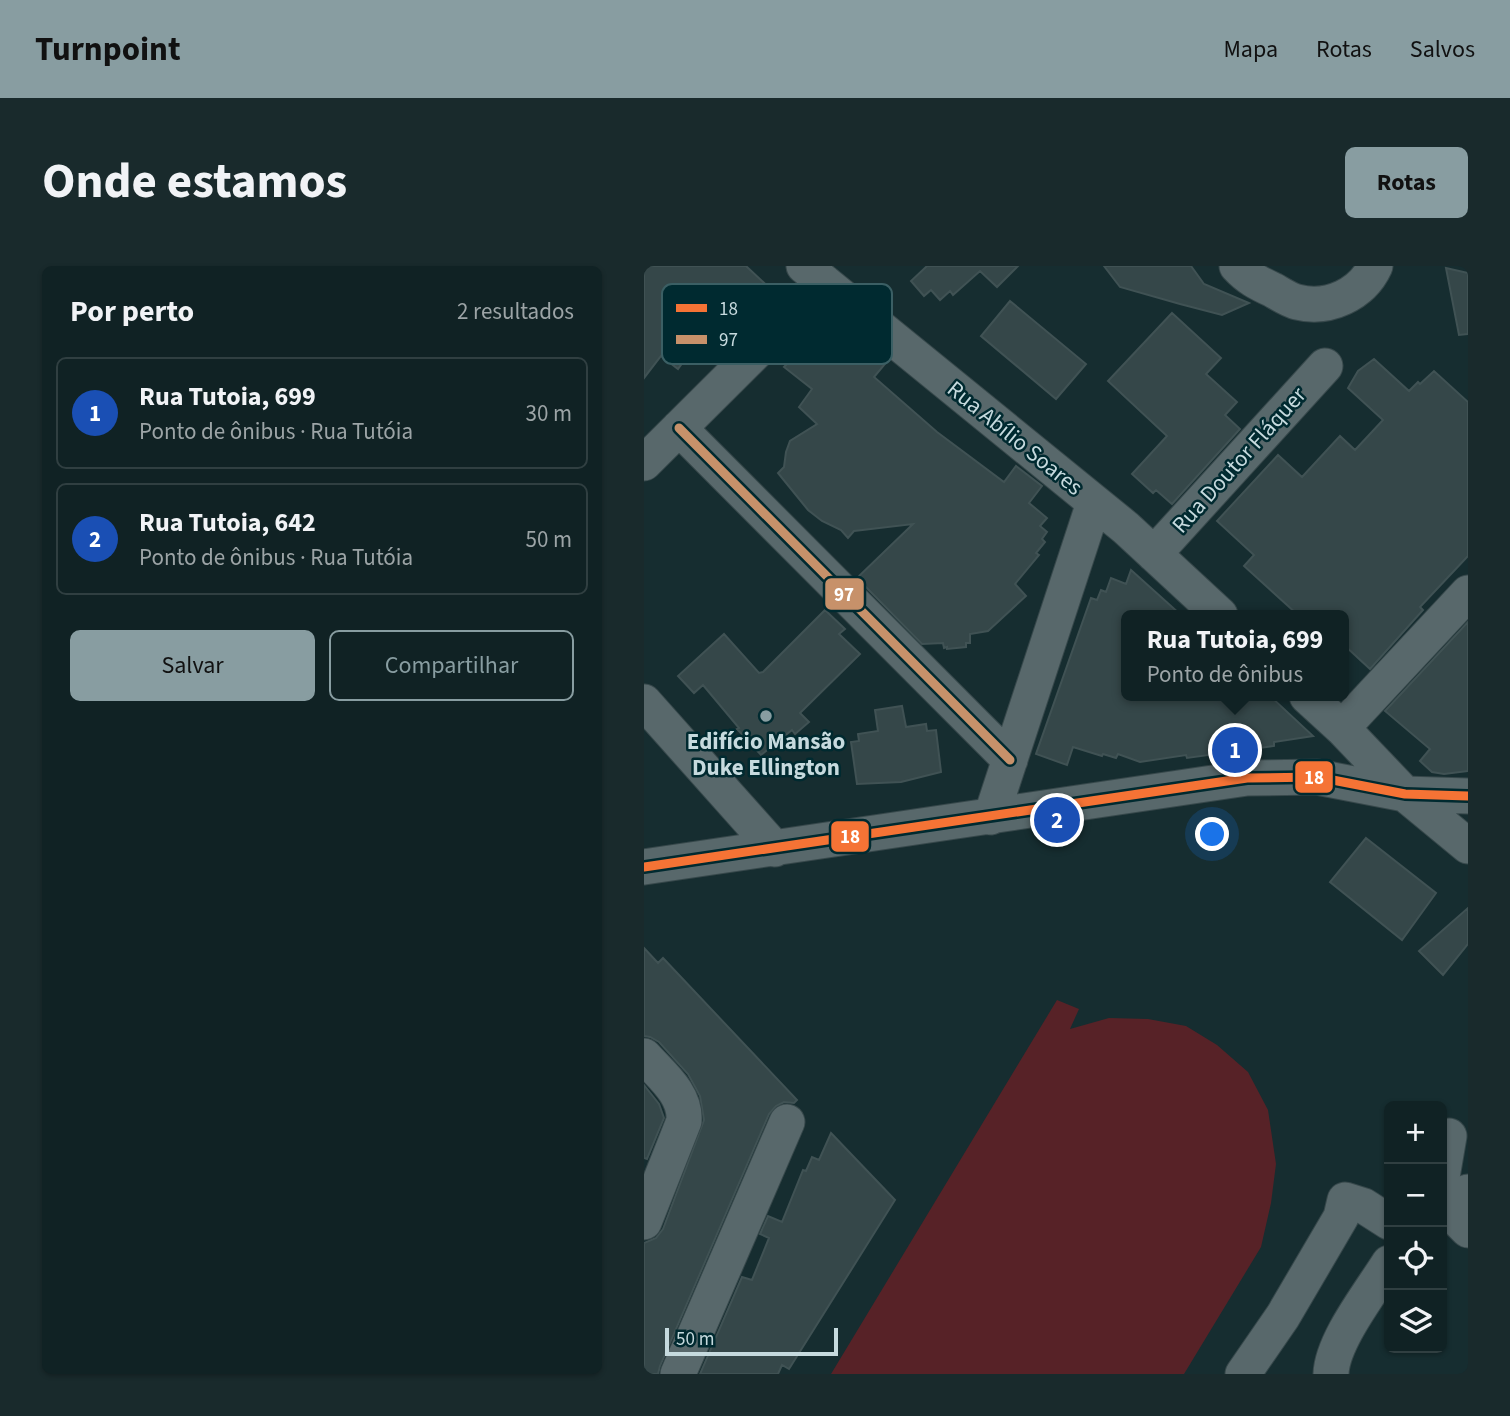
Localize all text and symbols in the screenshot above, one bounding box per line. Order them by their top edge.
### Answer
text: Turnpoint [35,26,181,73]
text: Mapa [1223,32,1278,67]
text: Rotas [1316,32,1372,67]
text: Salvos [1410,32,1475,67]
text: Onde estamos [42,147,347,217]
button: Rotas [1345,147,1468,218]
legend [662,284,892,364]
text: Por perto [70,290,194,333]
text: 2 resultados [457,295,574,328]
text: 18 [719,296,738,323]
text: 97 [719,327,738,354]
street label: Rua Abílio Soares [940,373,1090,503]
text: Rua Tutoia, 699 [139,378,316,415]
street label: Rua Doutor Fláquer [1164,379,1314,540]
text: 1 [89,397,101,430]
text: 30 m [525,397,572,430]
text: Ponto de ônibus · Rua Tutóia [139,415,413,448]
text: Rua Tutoia, 642 [139,504,316,541]
text: 2 [89,523,101,556]
text: 50 m [525,523,572,556]
text: Ponto de ônibus · Rua Tutóia [139,541,413,574]
line badge: 97 [824,577,865,611]
text: 97 [834,582,854,609]
popup [1121,610,1349,701]
text: Rua Tutoia, 699 [1147,621,1323,658]
button: Salvar [70,630,315,701]
button: Compartilhar [329,630,574,701]
text: Ponto de ônibus [1147,658,1303,691]
marker: Edifício Mansão Duke Ellington [758,708,774,724]
pin: 1 [1212,724,1258,776]
place label: Edifício Mansão Duke Ellington [687,725,845,784]
line badge: 18 [1294,760,1334,794]
text: 18 [1304,765,1324,792]
pin: 2 [1034,794,1080,846]
your location [1195,817,1229,851]
line badge: 18 [830,820,870,853]
text: 18 [840,824,860,851]
map controls [1384,1101,1447,1353]
button: + [1384,1101,1447,1164]
button: − [1384,1164,1447,1227]
button: locate [1384,1227,1447,1290]
button: layers [1384,1290,1447,1353]
scale bar [665,1325,838,1357]
text: 50 m [676,1326,714,1353]

